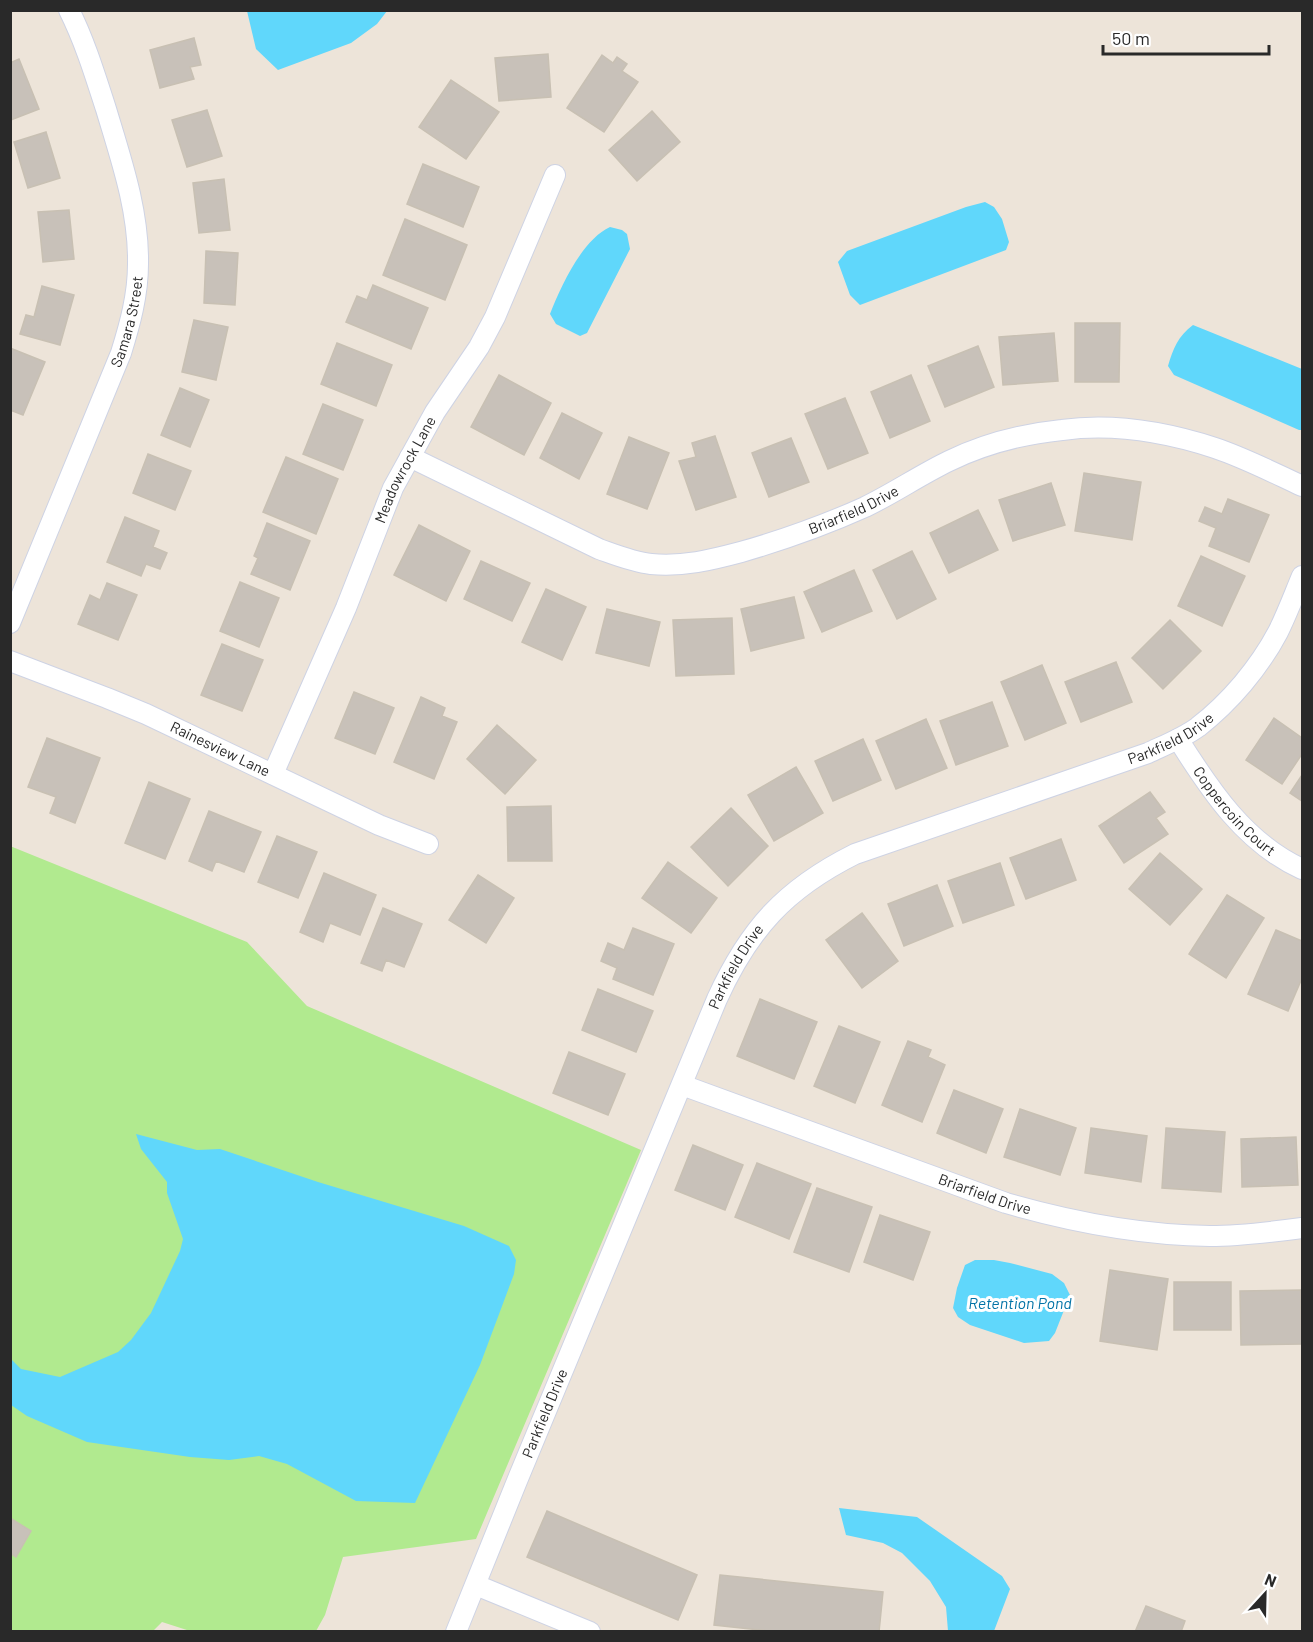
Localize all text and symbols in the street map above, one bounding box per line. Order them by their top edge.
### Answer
scale bar [1103,18,1270,56]
text: 50 m [1112,27,1150,49]
street label: Samara Street [106,275,146,370]
street label: Meadowrock Lane [370,413,439,525]
street label: Briarfield Drive [806,481,901,537]
street label: Parkfield Drive [1125,708,1217,767]
street label: Rainesview Lane [168,717,273,780]
street label: Coppercoin Court [1190,763,1279,859]
street label: Parkfield Drive [704,920,767,1011]
street label: Briarfield Drive [936,1169,1033,1218]
water label: Retention Pond [968,1293,1072,1312]
street label: Parkfield Drive [518,1366,571,1460]
north arrow [1235,1564,1295,1624]
text: N [1262,1569,1279,1590]

